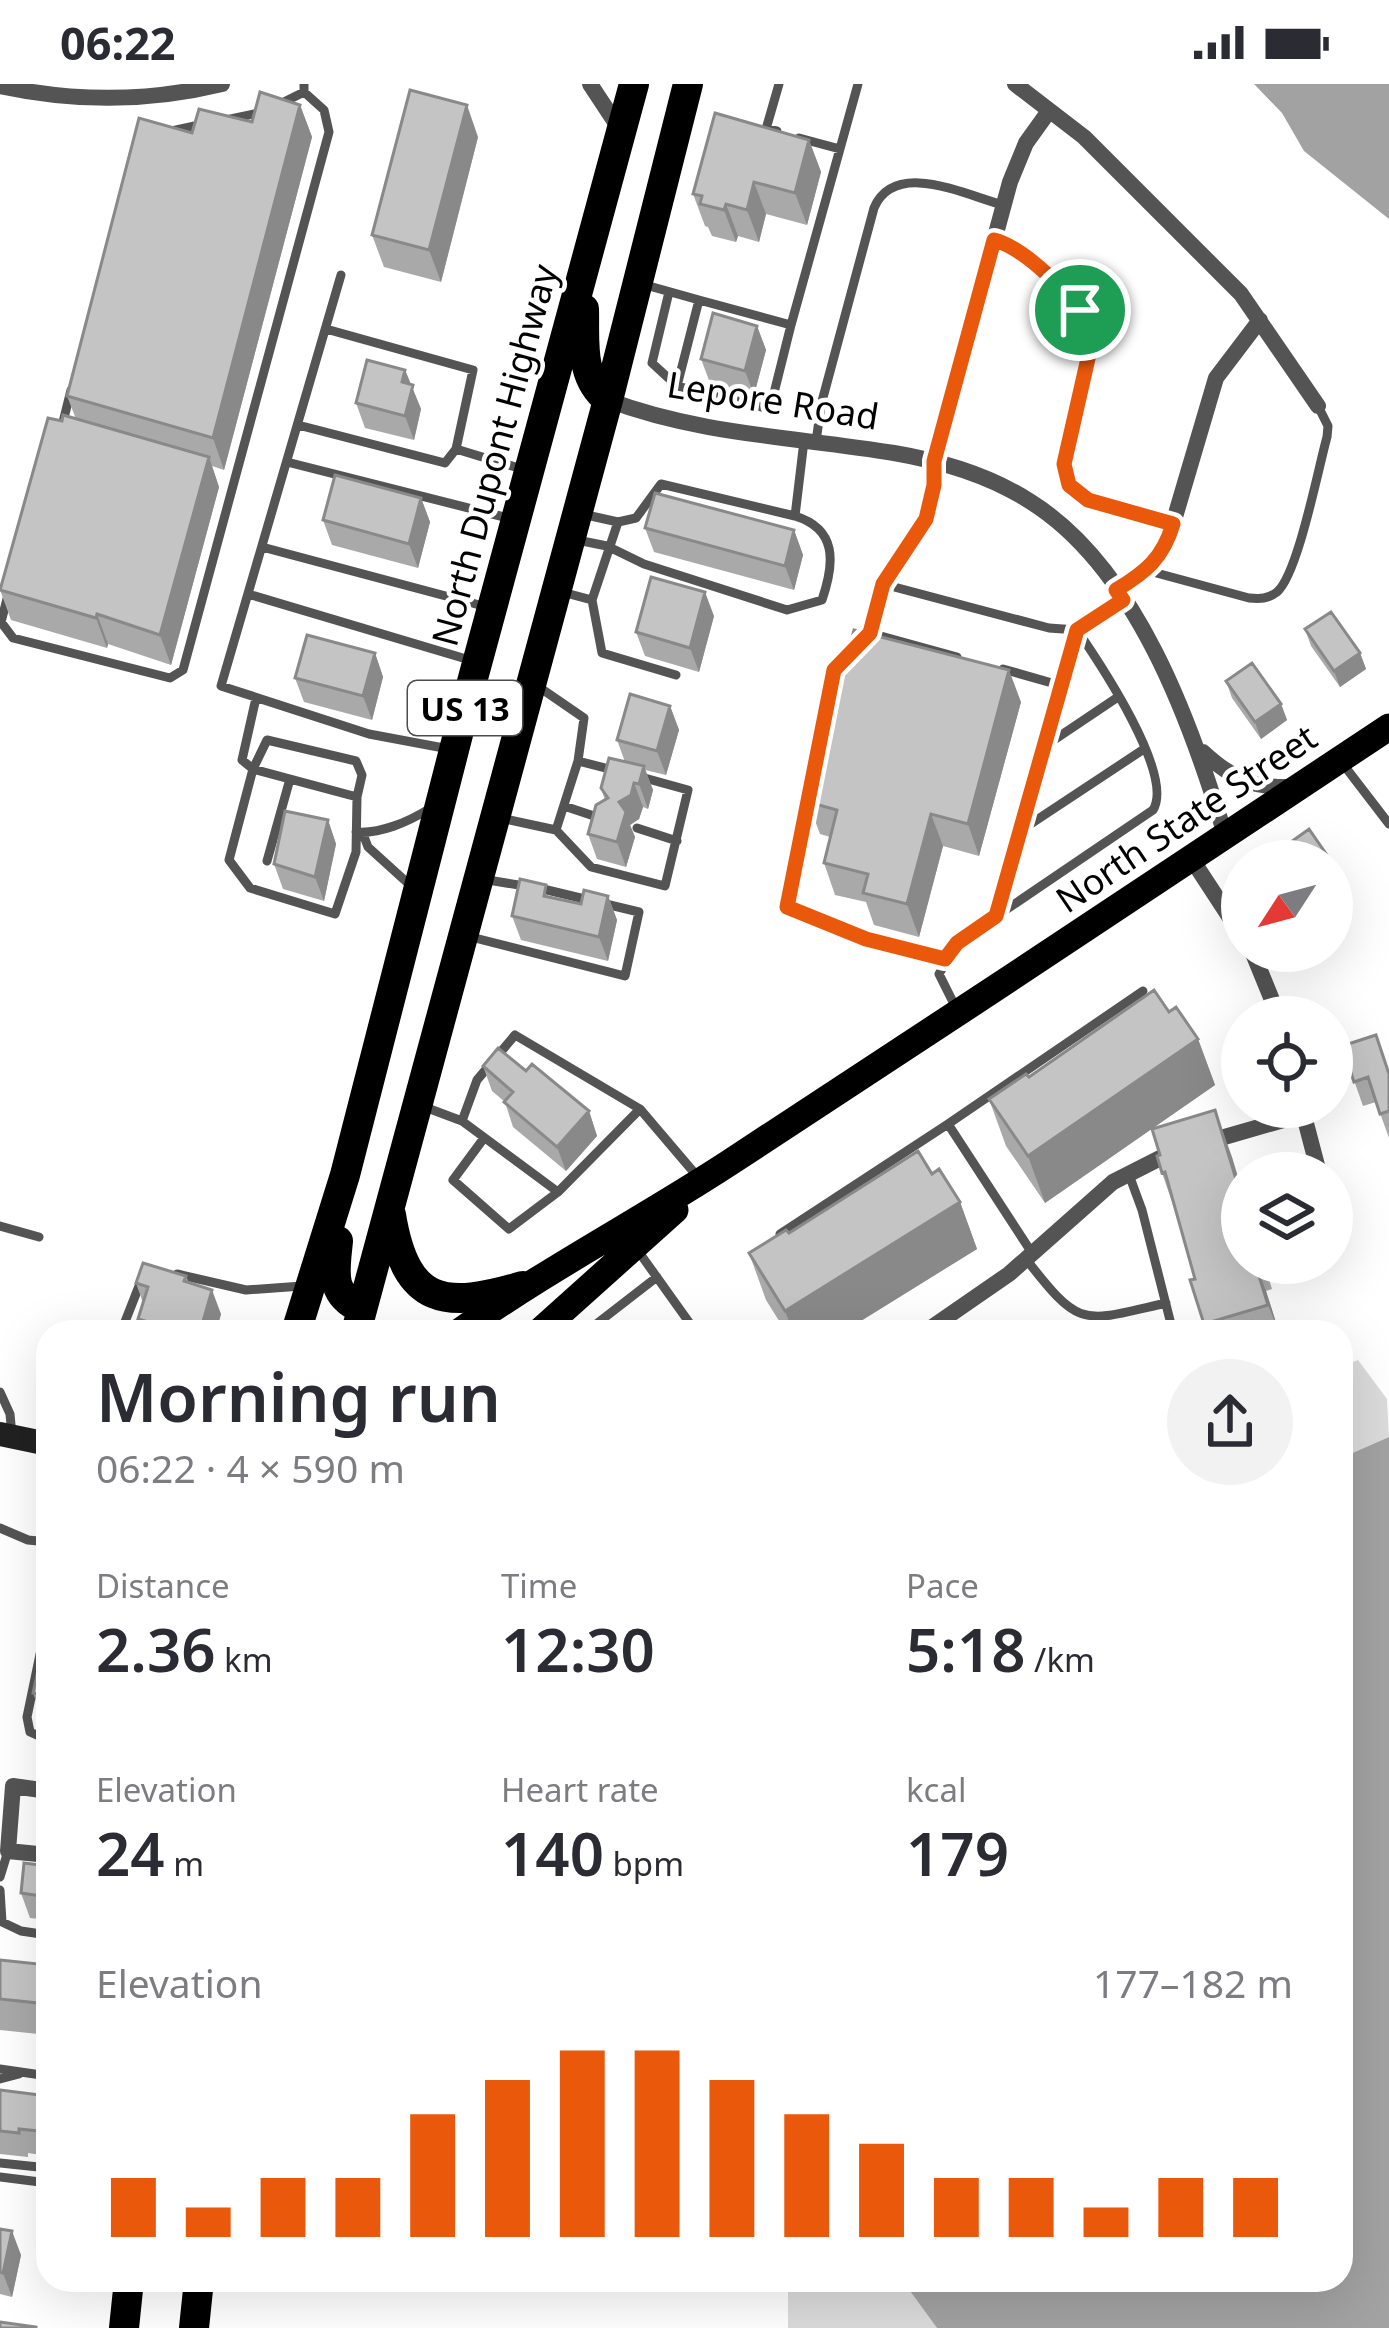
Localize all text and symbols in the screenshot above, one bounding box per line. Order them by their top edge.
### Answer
text: 06:22 [60,12,176,73]
street label: North Dupont Highway [419,258,569,651]
pin [1029,259,1131,361]
icon: arrive [1047,277,1113,343]
street label: Lepore Road [664,359,882,441]
road number: US 13 [408,681,522,735]
street label: North State Street [1046,712,1326,924]
north arrow [1221,840,1353,972]
map controls [1221,840,1353,1284]
button: locate [1221,996,1353,1128]
button: layers [1221,1152,1353,1284]
text: Morning run [96,1351,501,1441]
button: share [1167,1359,1293,1485]
text: 06:22 · 4 × 590 m [96,1441,405,1494]
text: Distance [96,1563,230,1608]
text: Time [501,1563,577,1608]
text: Pace [906,1563,979,1608]
text: 2.36 [96,1608,216,1690]
text: 12:30 [501,1608,655,1690]
text: 5:18 [906,1608,1026,1690]
text: km [216,1637,273,1682]
text: /km [1026,1637,1095,1682]
text: Elevation [96,1767,237,1812]
text: Heart rate [501,1767,659,1812]
text: kcal [906,1767,967,1812]
text: 24 [96,1812,165,1894]
text: 140 [501,1812,604,1894]
text: 179 [906,1812,1009,1894]
text: m [165,1841,204,1886]
text: bpm [604,1841,684,1886]
text: Elevation [96,1956,263,2009]
text: 177–182 m [1093,1956,1293,2009]

